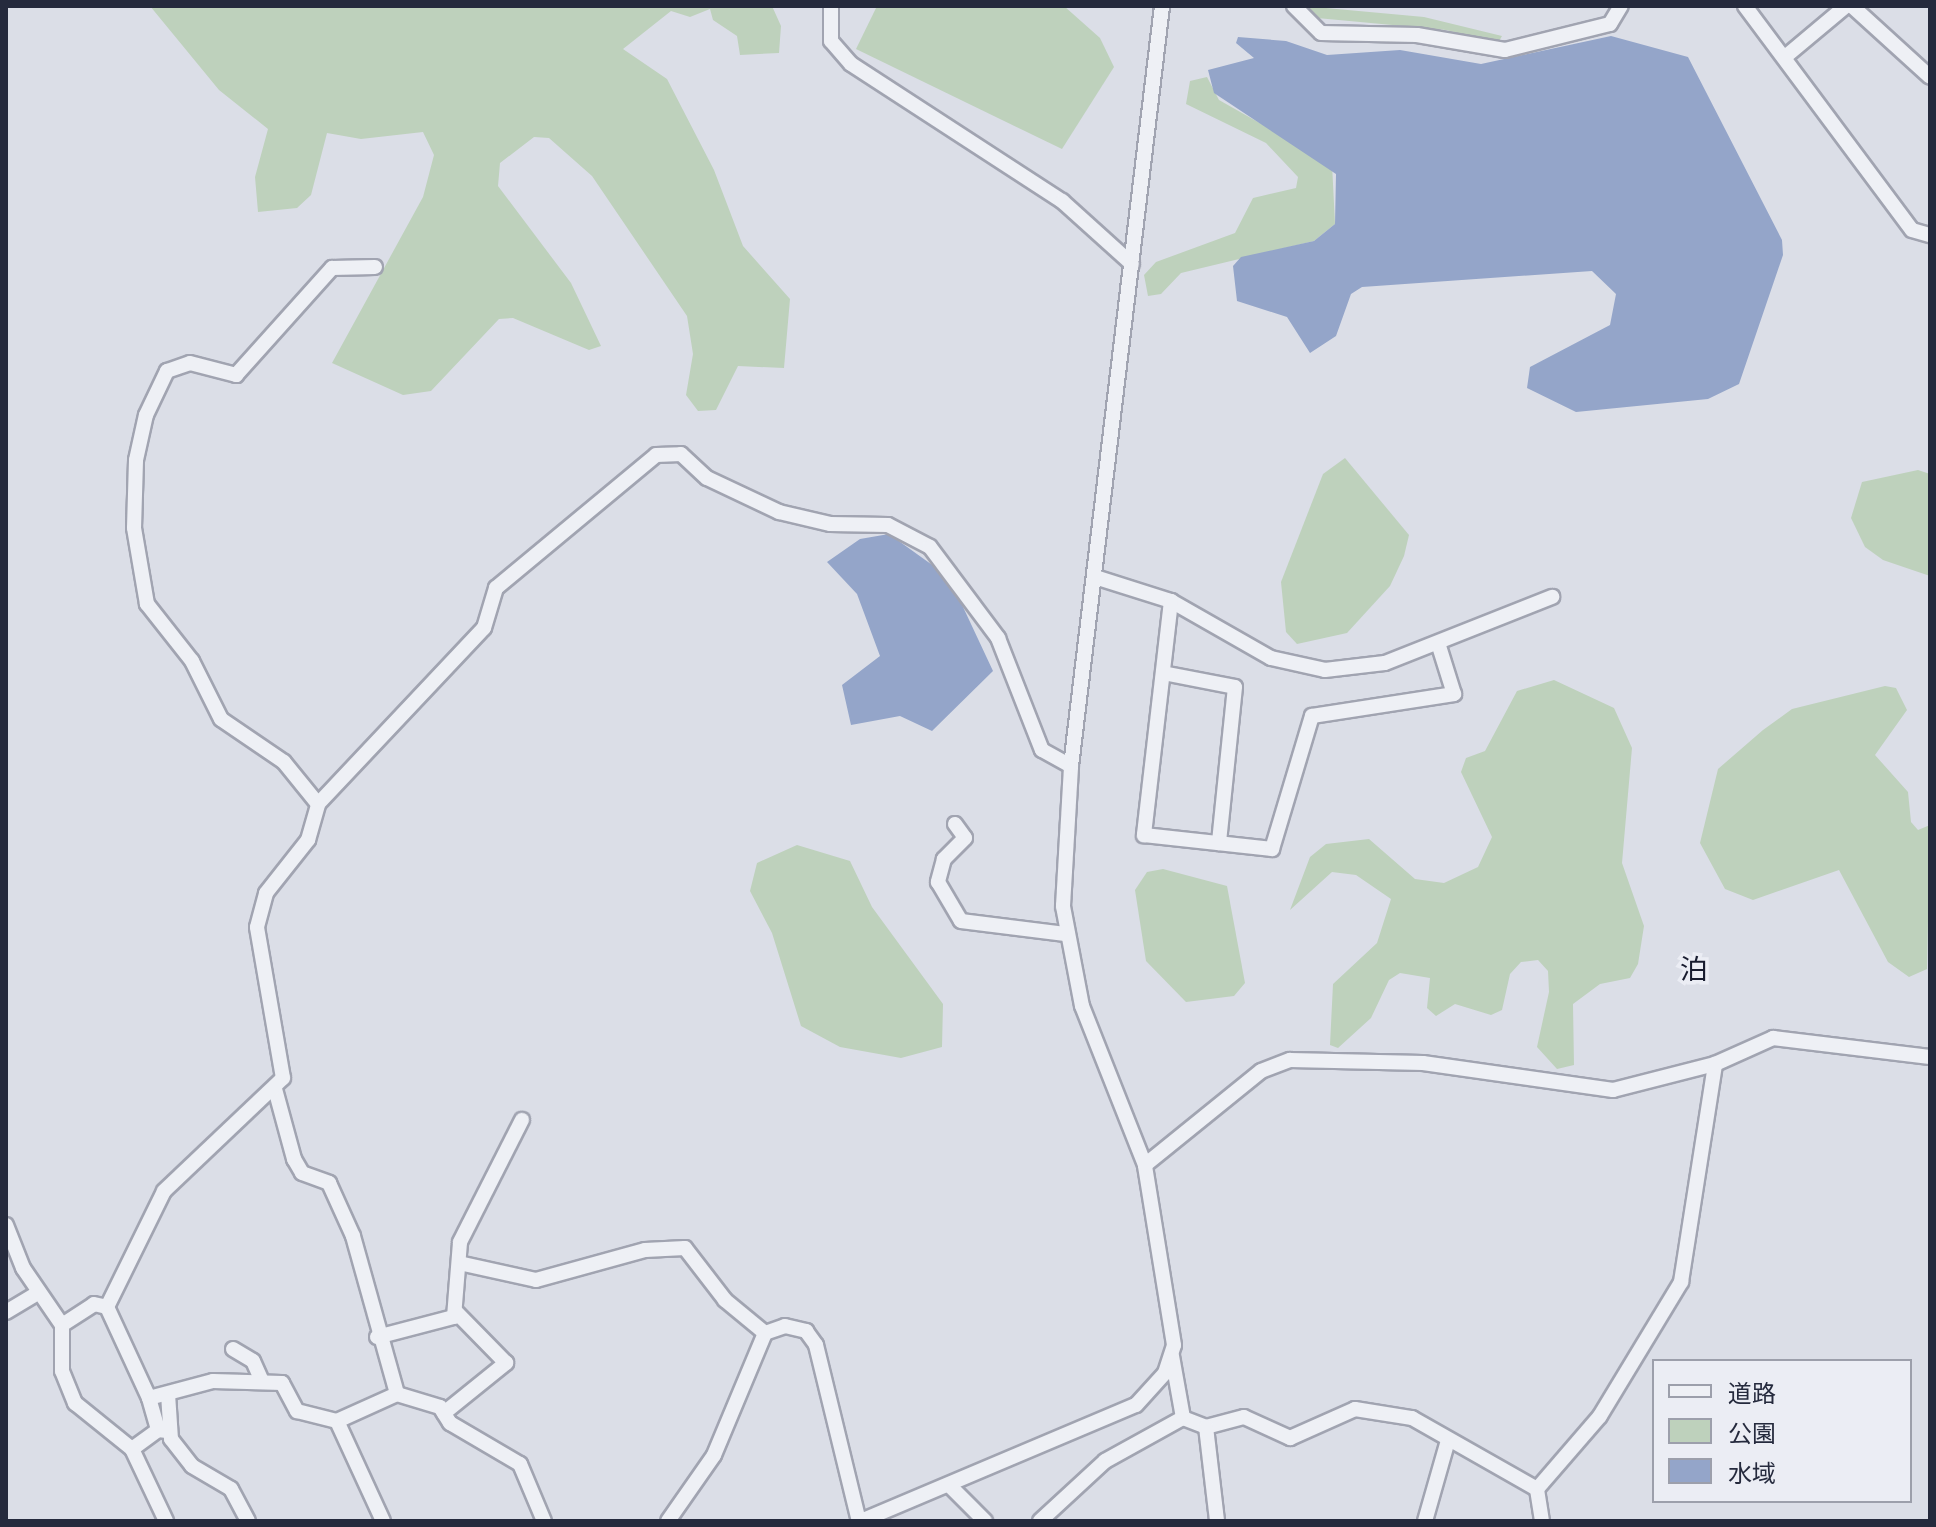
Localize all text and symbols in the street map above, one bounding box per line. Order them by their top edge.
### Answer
district label: 泊 [1680,951,1708,985]
legend [1652,1359,1912,1503]
text: 道路 [1728,1378,1776,1407]
text: 公園 [1728,1418,1776,1447]
text: 水域 [1728,1458,1776,1487]

